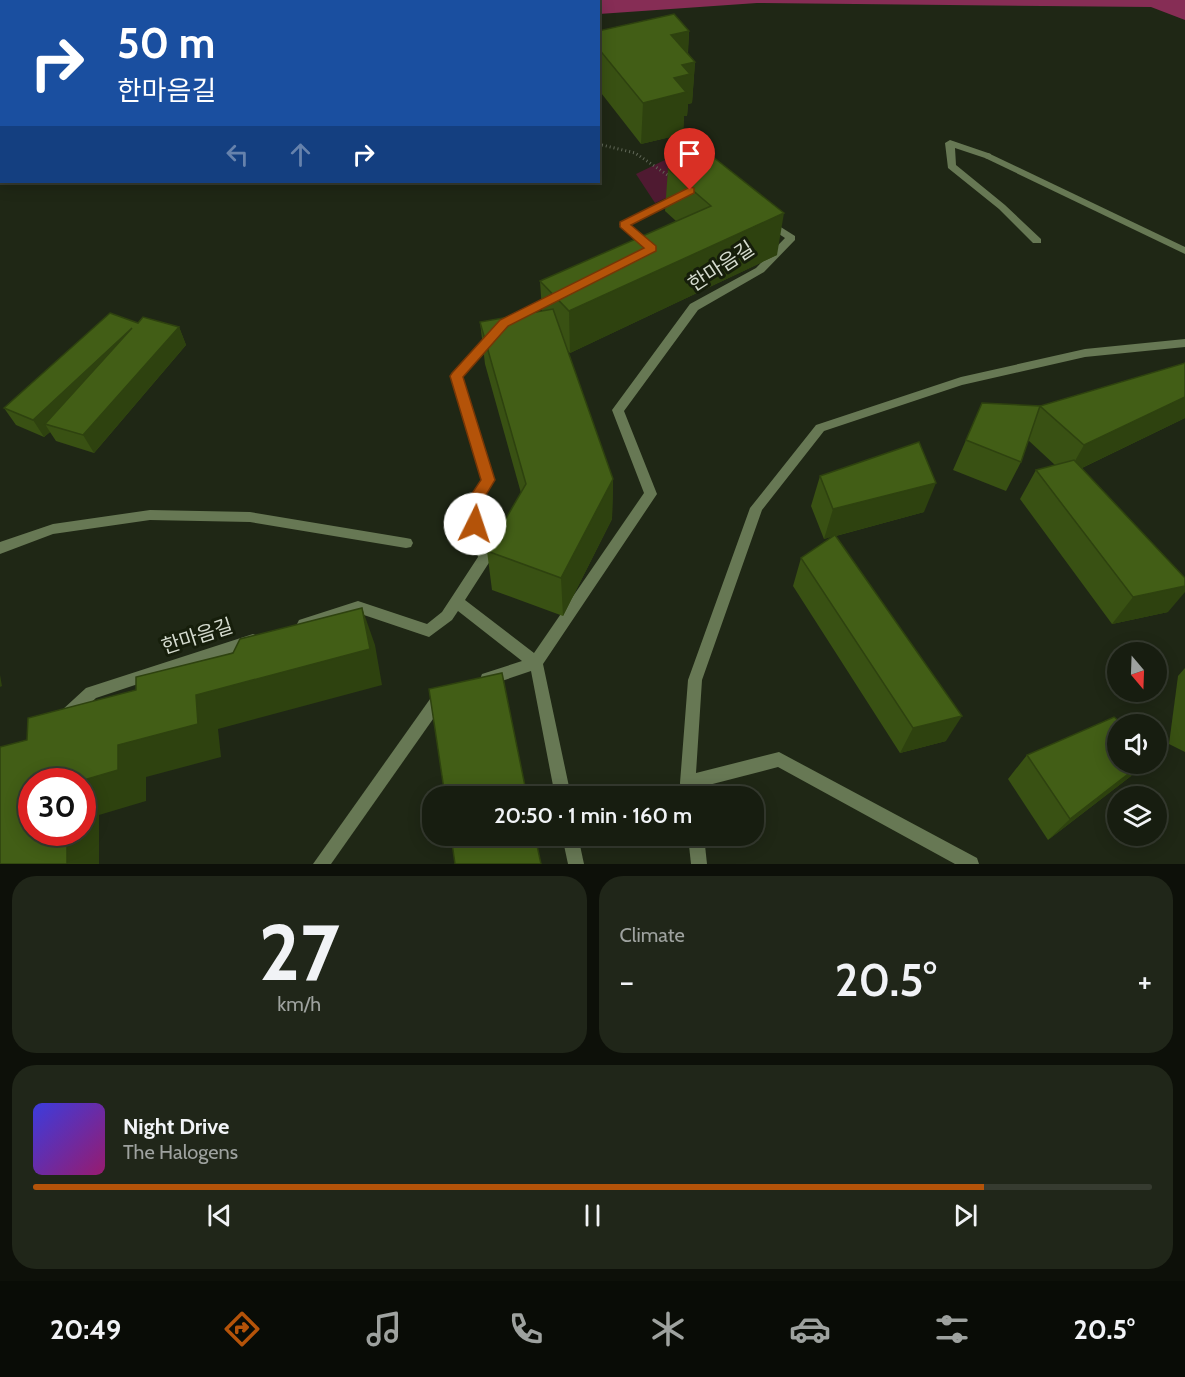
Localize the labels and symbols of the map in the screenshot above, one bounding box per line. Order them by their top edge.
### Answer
pin [664,128,715,190]
street label: 한마음길 [684,236,758,296]
position arrow [443,492,507,556]
street label: 한마음길 [158,613,236,659]
north arrow [1107,642,1167,702]
speed limit sign: 30 [18,768,96,846]

